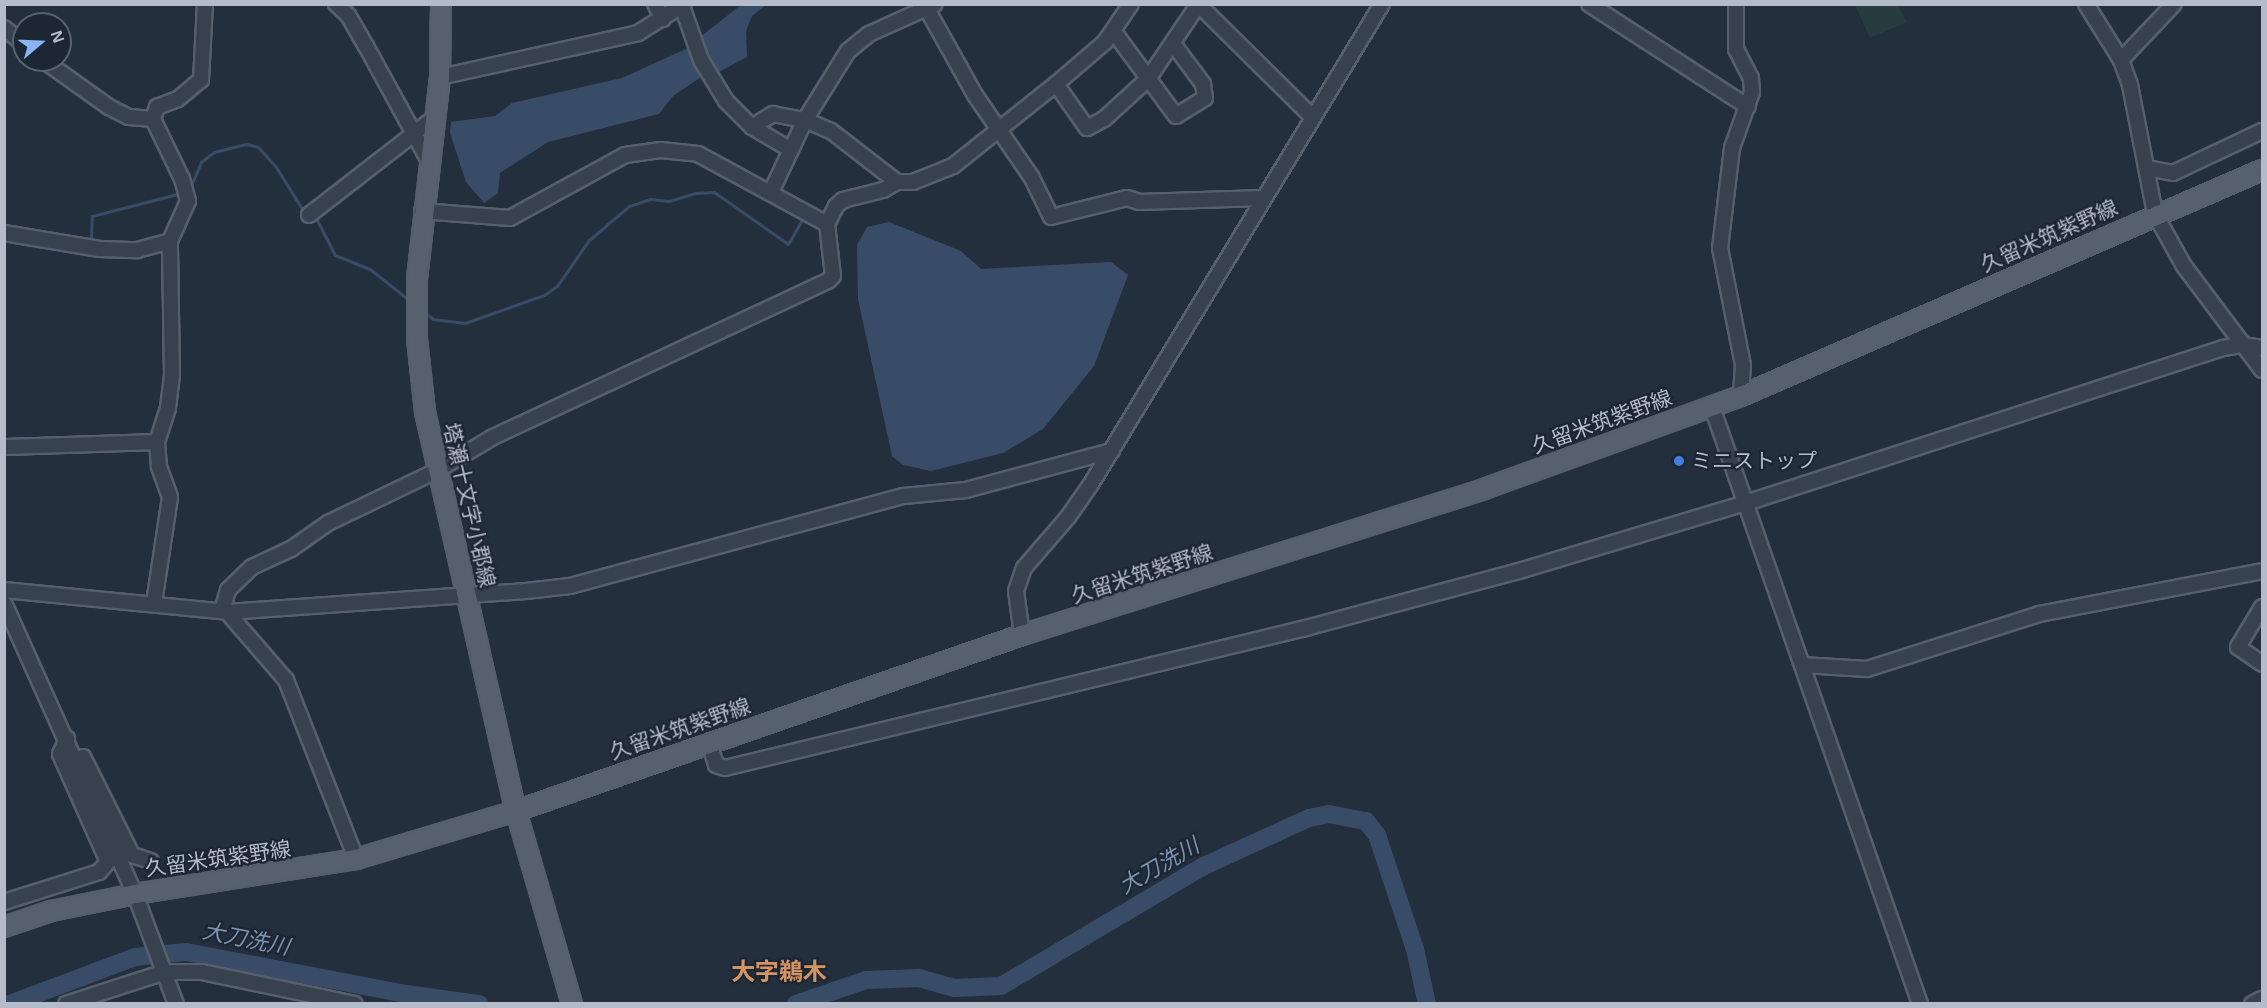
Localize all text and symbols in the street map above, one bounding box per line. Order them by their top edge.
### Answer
north arrow [12,12,72,72]
text: N [48,28,68,45]
street label: 久留米筑紫野線 [1977,195,2121,277]
street label: 久留米筑紫野線 [1529,385,1675,459]
street label: 塔瀬十文字小郡線 [438,420,500,590]
place label: ミニストップ [1691,448,1817,474]
marker: ミニストップ [1672,454,1686,468]
street label: 久留米筑紫野線 [1068,539,1216,609]
street label: 久留米筑紫野線 [606,693,754,765]
water label: 大刀洗川 [1114,833,1204,899]
street label: 久留米筑紫野線 [143,836,293,882]
water label: 大刀洗川 [200,918,292,960]
district label: 大字鵜木 [731,958,827,986]

